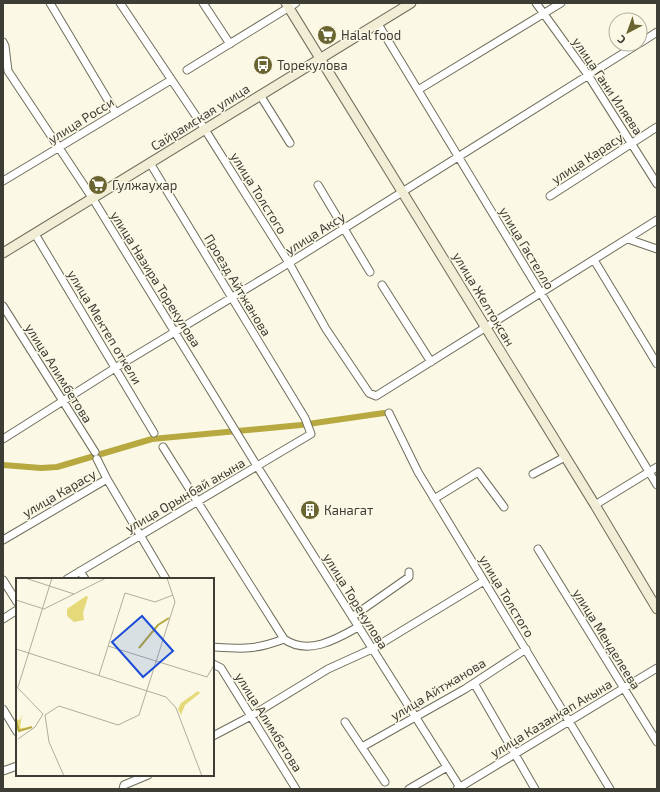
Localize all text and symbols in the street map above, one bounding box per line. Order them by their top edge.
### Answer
north arrow [608,12,648,52]
supermarket icon: Halal food [316,24,338,46]
place label: Halal food [341,27,401,43]
text: С [614,33,628,47]
street label: улица Гани Иляева [569,34,647,138]
bus stop icon: Торекулова [252,54,274,76]
place label: Торекулова [277,57,348,73]
street label: Сайрамская улица [148,80,252,154]
street label: улица Росси [45,93,117,147]
street label: улица Карасу [548,129,626,187]
street label: улица Толстого [227,149,291,237]
supermarket icon: Гулжаухар [87,174,109,196]
place label: Гулжаухар [112,177,177,193]
street label: улица Гастелло [496,204,558,292]
street label: улица Назира Торекулова [107,208,205,350]
street label: улица Аксу [282,208,348,258]
street label: Проезд Айтжанова [201,231,275,339]
street label: улица Желтоксан [450,249,518,349]
street label: улица Мектеп откели [64,267,146,387]
street label: улица Алимбетова [22,320,96,426]
street label: улица Орынбай акына [122,454,248,536]
street label: улица Карасу [19,465,99,520]
building icon: Канагат [299,499,321,521]
place label: Канагат [324,502,374,518]
street label: улица Торекулова [320,550,392,652]
street label: улица Толстого [476,552,538,640]
inset map [16,578,214,776]
street label: улица Менделеева [570,586,644,692]
street label: улица Айтжанова [388,654,488,724]
street label: улица Алимбетова [232,669,306,775]
street label: улица Казанкап Акына [487,675,615,761]

